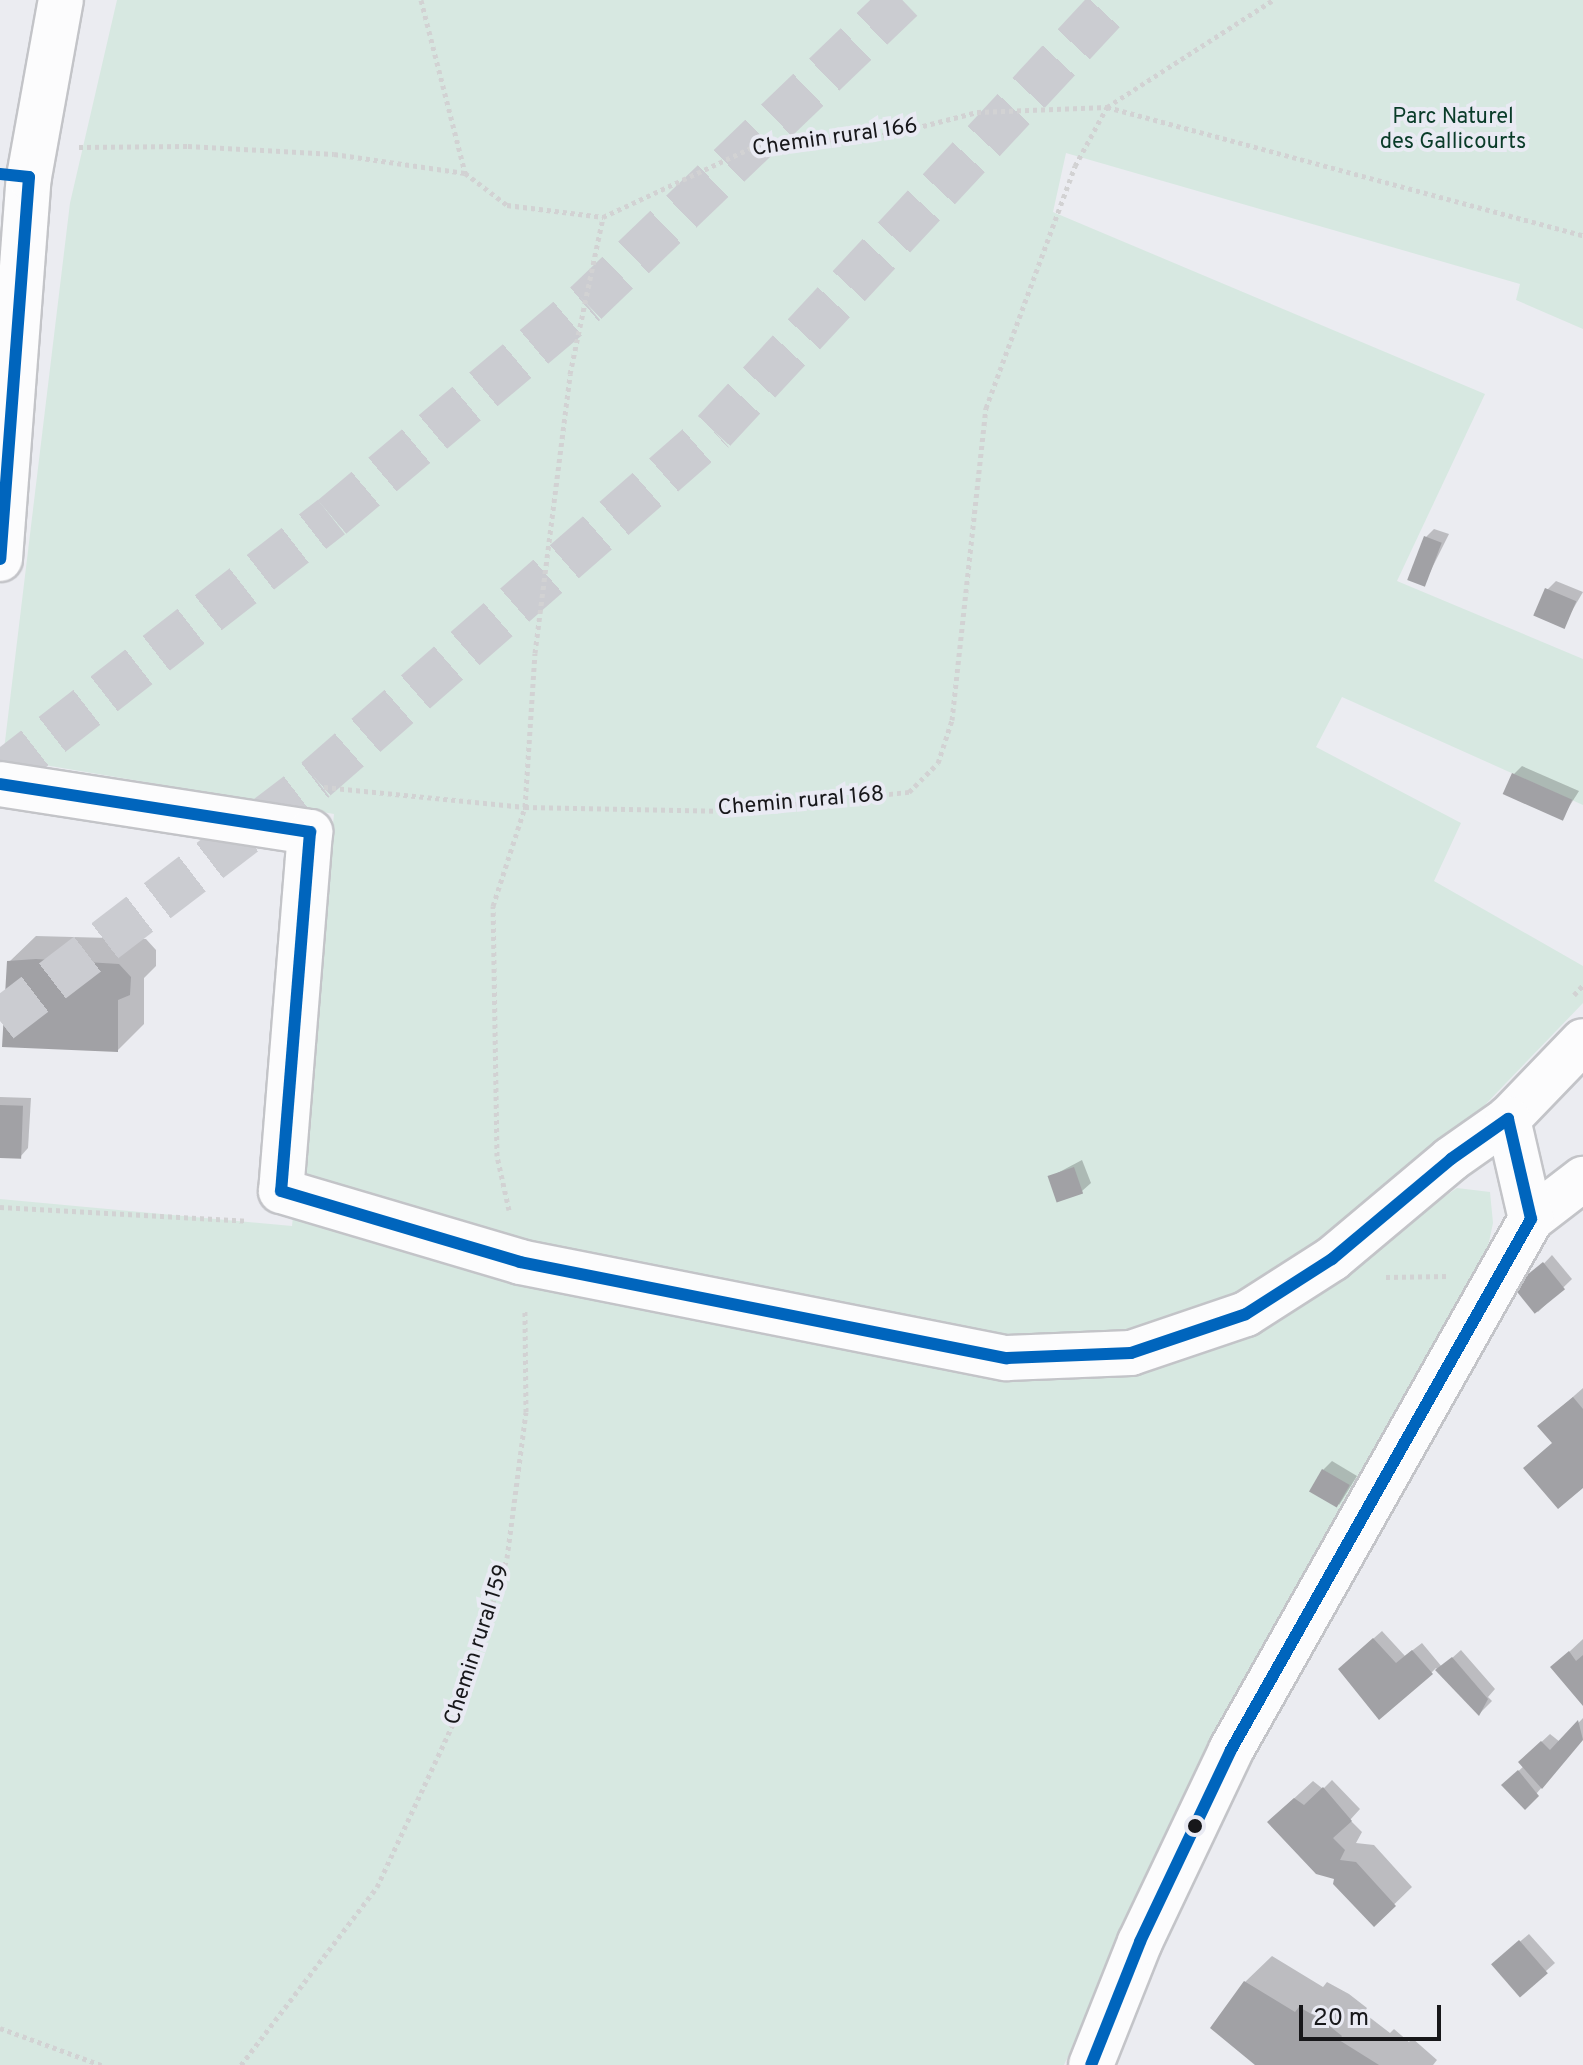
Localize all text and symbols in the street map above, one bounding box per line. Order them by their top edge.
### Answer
park label: Parc Naturel des Gallicourts [1380,104,1526,156]
street label: Chemin rural 166 [751,113,919,163]
street label: Chemin rural 168 [717,782,885,822]
street label: Chemin rural 159 [440,1561,516,1729]
unlabelled marker [1187,1818,1203,1834]
scale bar [1303,1989,1445,2039]
text: 20 m [1313,2004,1369,2034]

